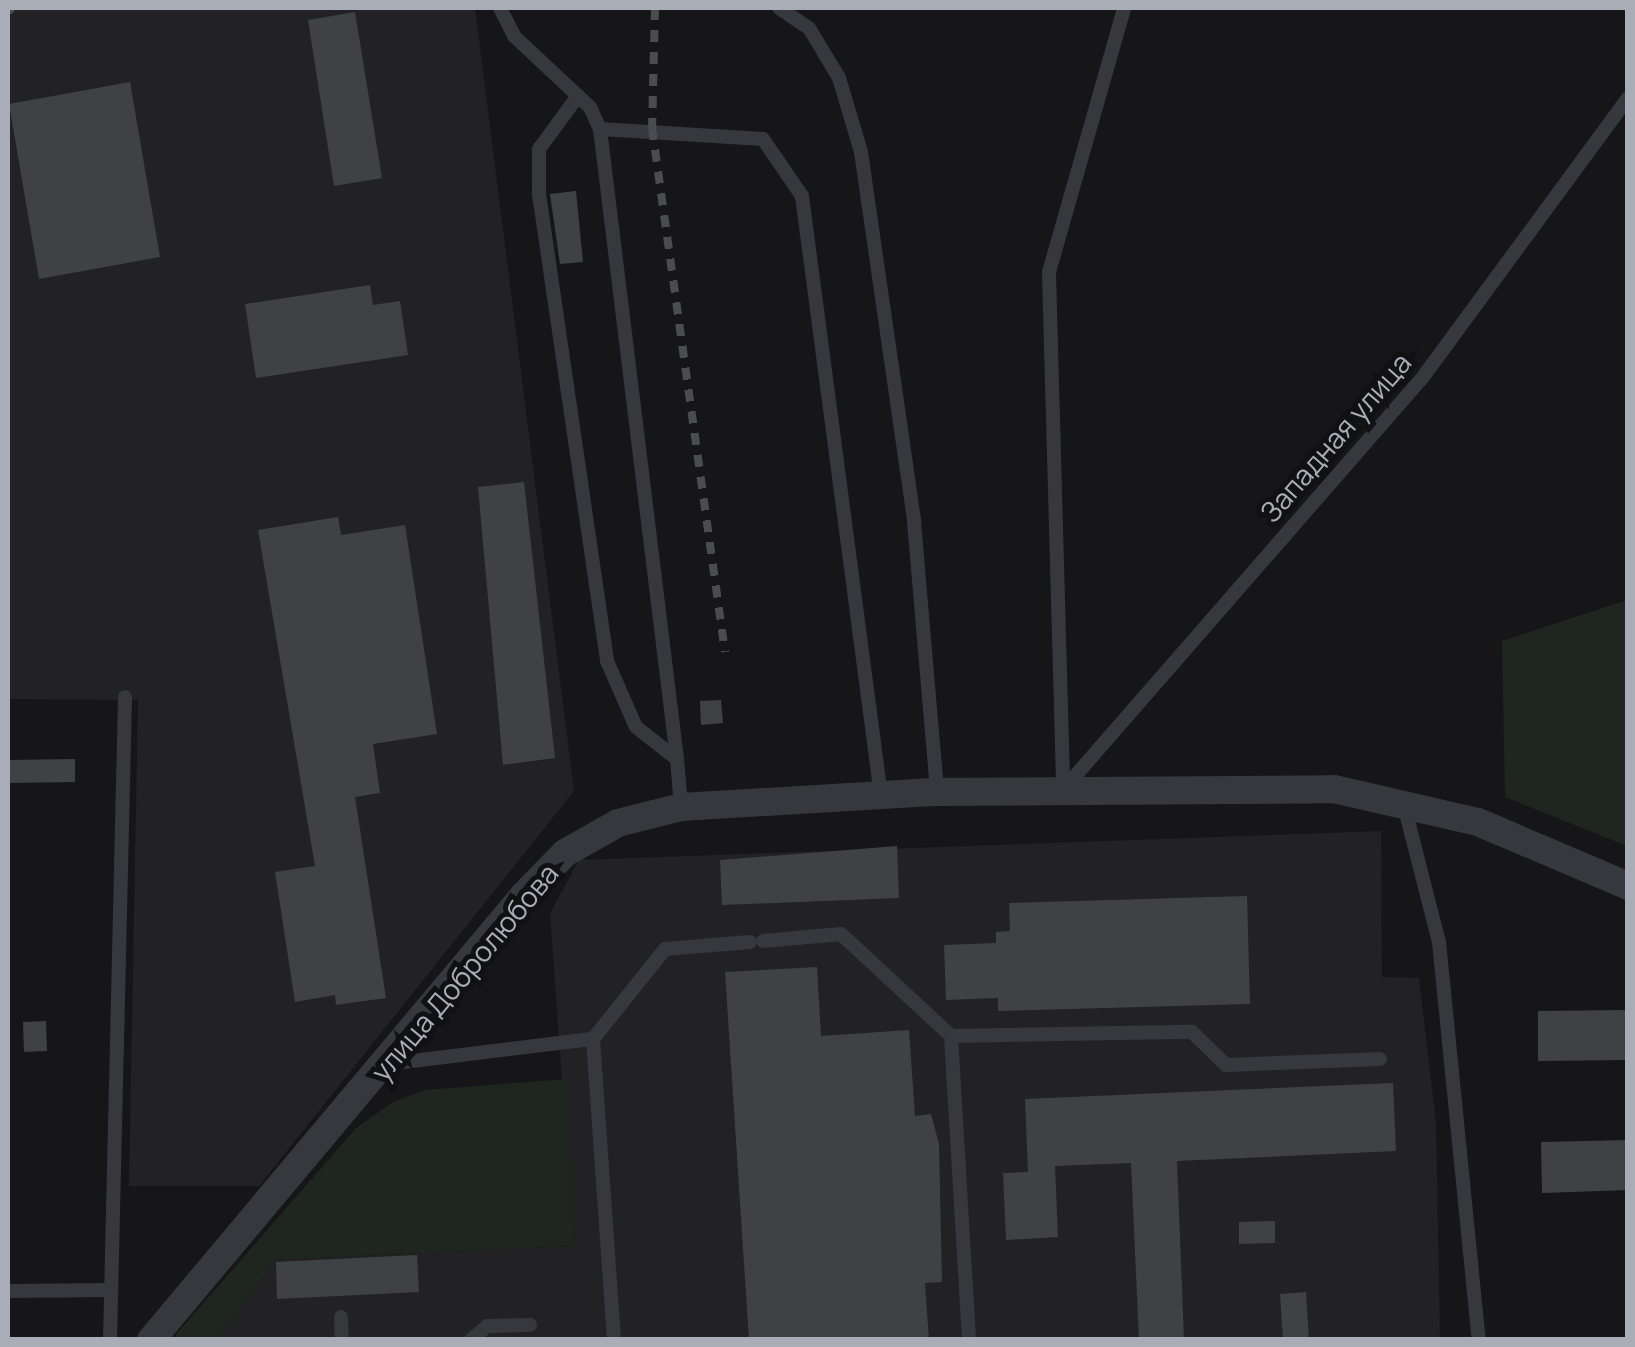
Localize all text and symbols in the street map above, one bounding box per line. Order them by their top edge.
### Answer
street label: Западная улица [1253,346,1417,528]
street label: улица Добролюбова [363,857,565,1087]

